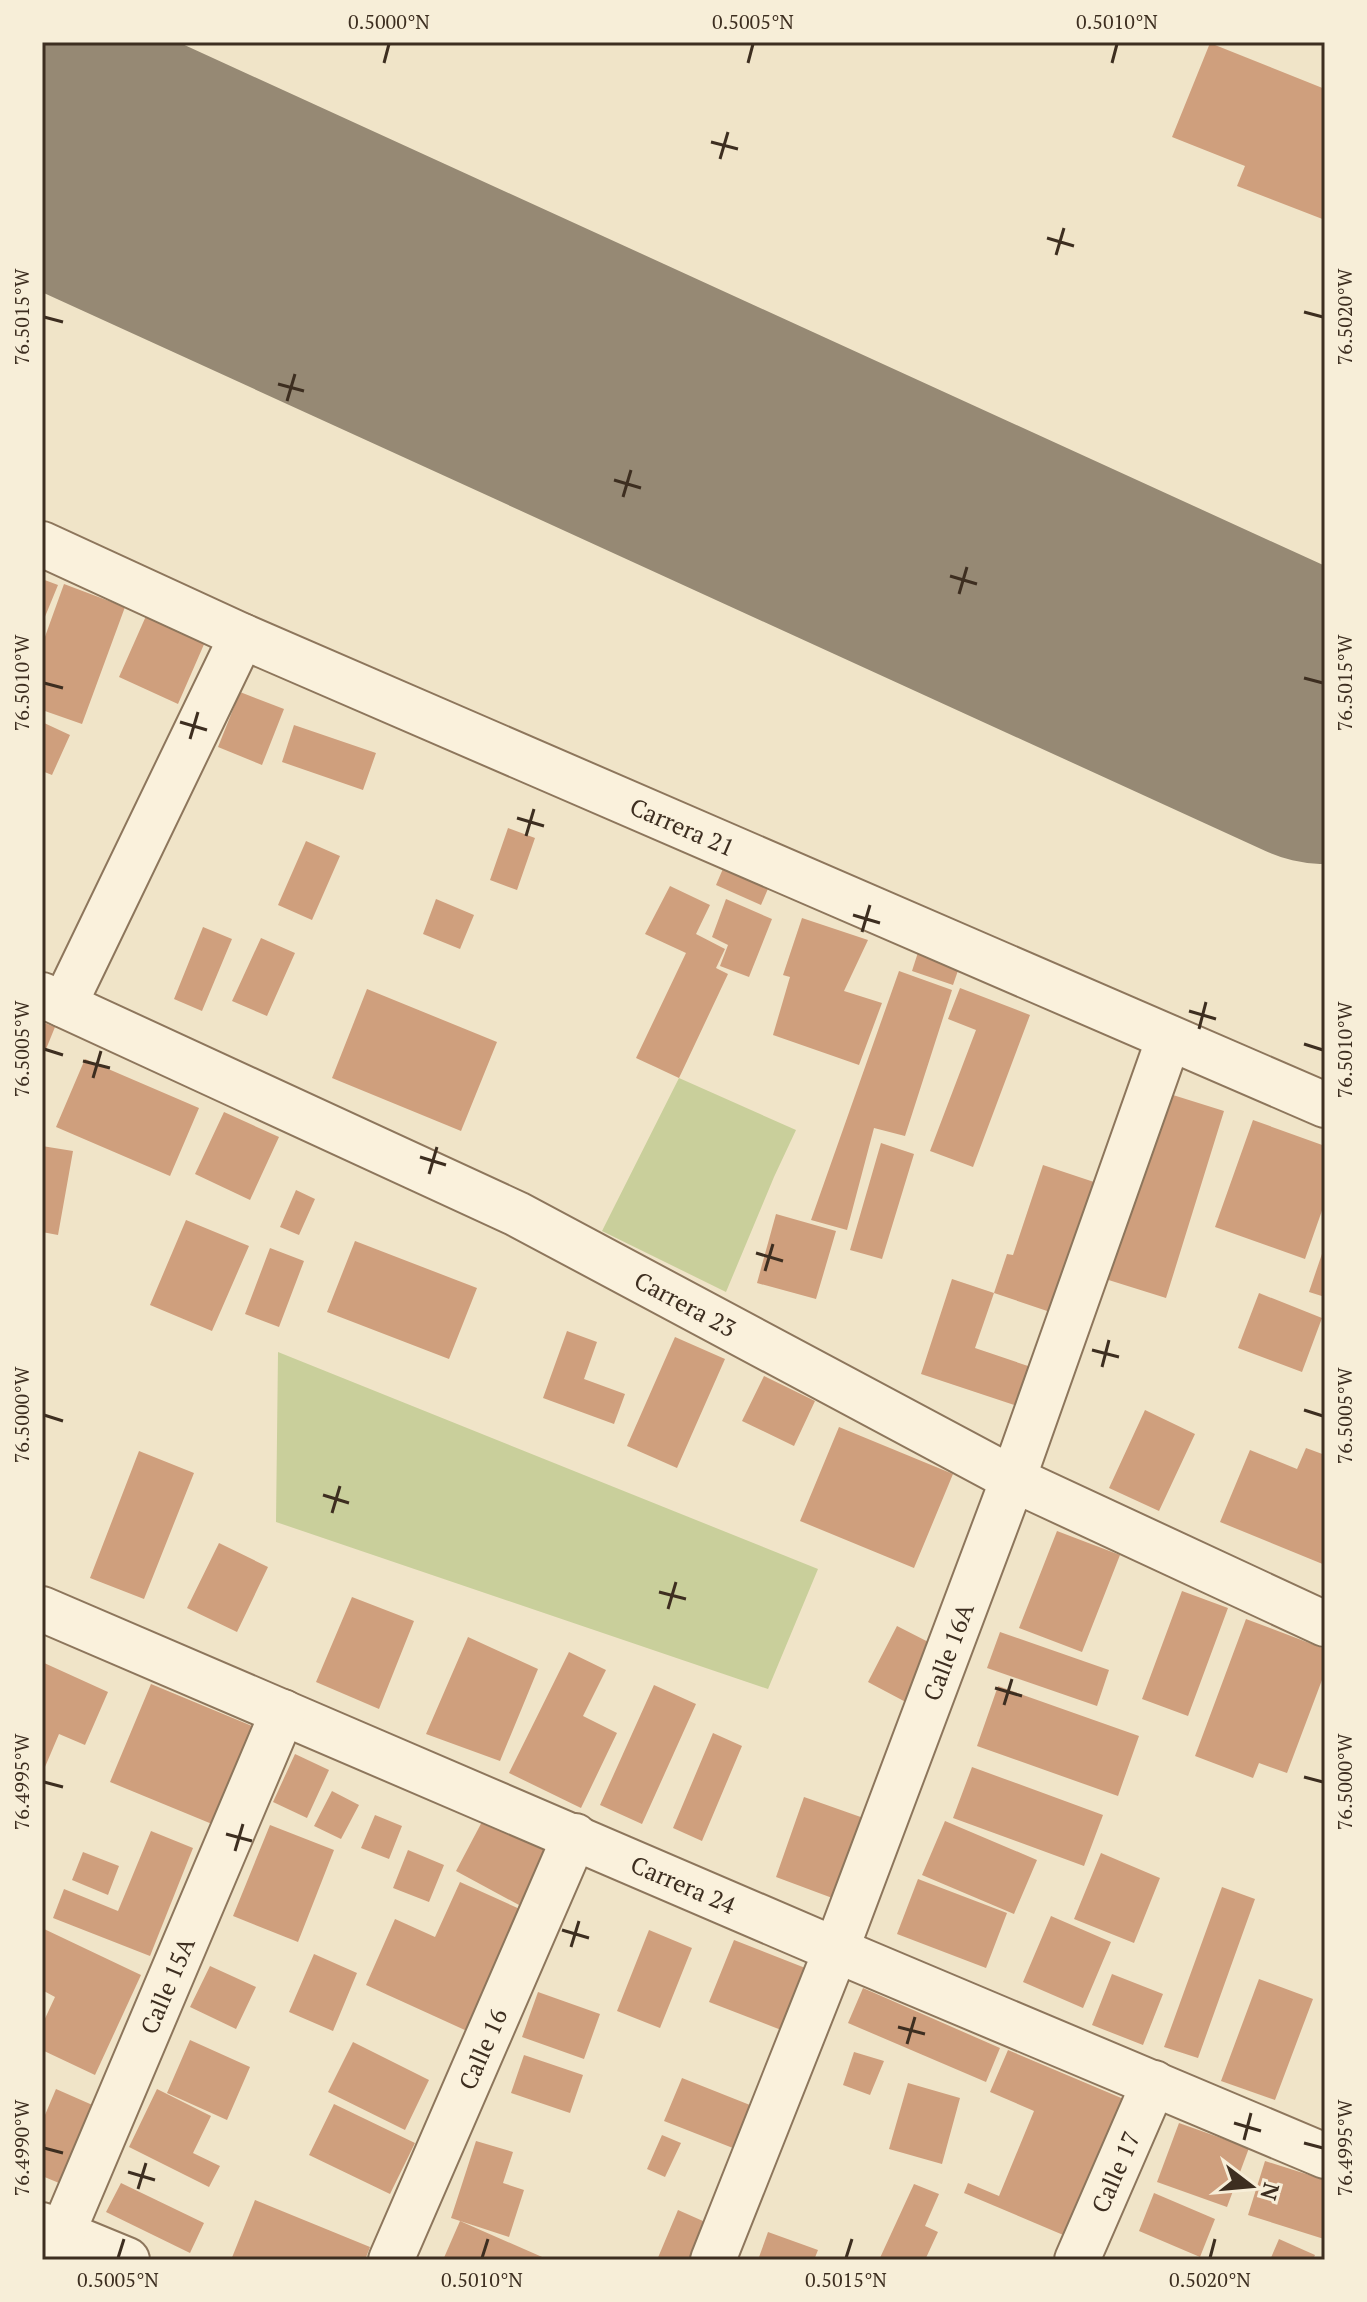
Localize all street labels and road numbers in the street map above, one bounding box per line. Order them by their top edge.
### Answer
street label: Carrera 21 [625,790,740,863]
street label: Carrera 23 [629,1264,742,1344]
street label: Calle 16A [915,1598,981,1705]
street label: Carrera 24 [626,1848,741,1921]
street label: Calle 15A [133,1932,202,2039]
street label: Calle 16 [451,2003,514,2095]
street label: Calle 17 [1084,2126,1147,2218]

